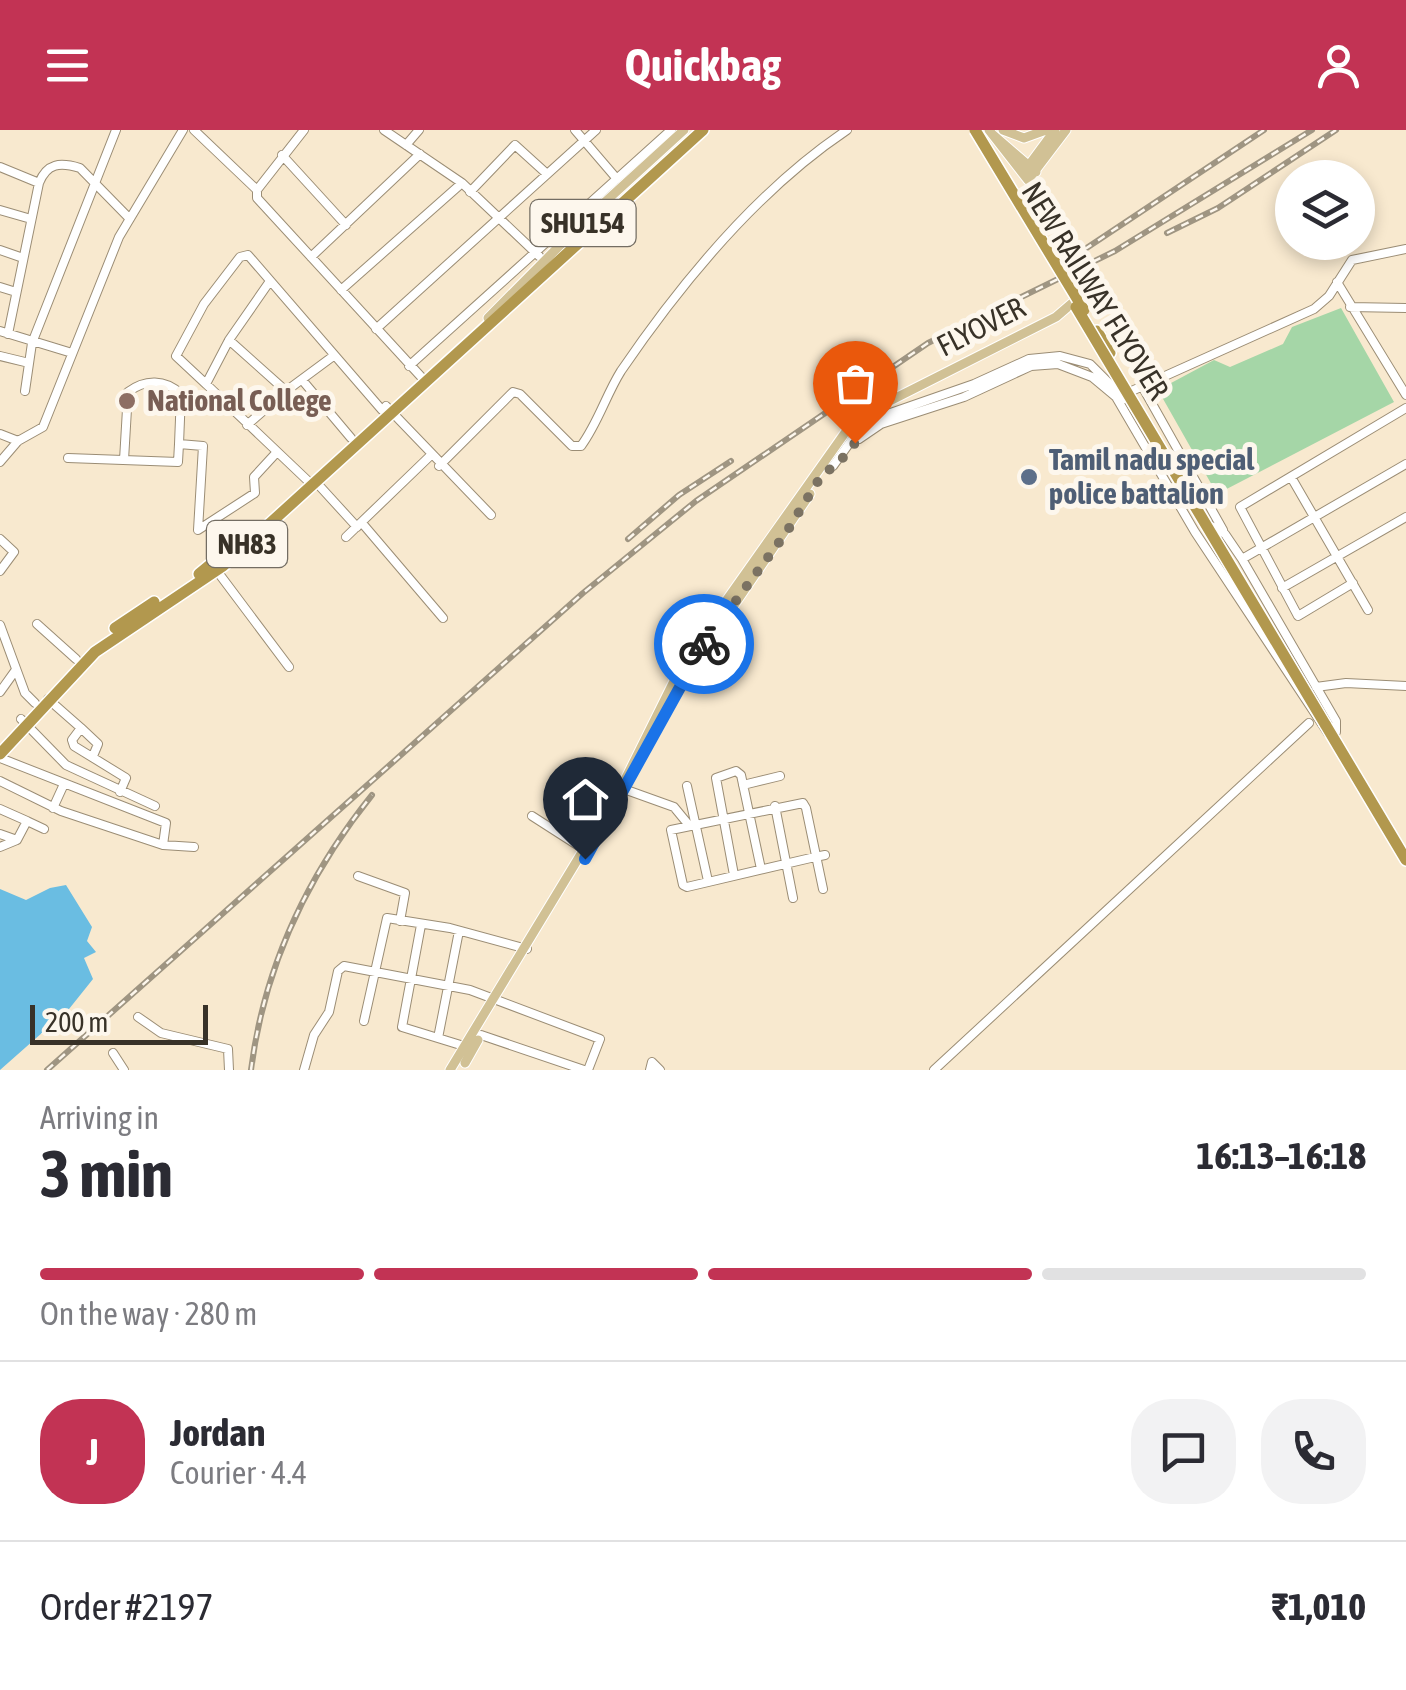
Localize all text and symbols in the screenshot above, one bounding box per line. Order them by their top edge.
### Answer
icon: menu [40,38,95,93]
icon: person [1311,38,1366,93]
text: Quickbag [625,39,781,91]
map controls [1275,160,1375,260]
button: layers [1275,160,1375,260]
street label: NEW RAILWAY FLYOVER [1015,176,1176,405]
road number: SHU154 [530,200,636,246]
street label: FLYOVER [931,290,1030,363]
pin [813,341,898,444]
icon: bag [828,356,883,411]
place label: National College [147,383,332,417]
marker: National College [116,390,138,412]
place label: Tamil nadu special police battalion [1049,442,1255,510]
marker: Tamil nadu special police battalion [1018,466,1040,488]
road number: NH83 [207,521,287,567]
courier [654,594,754,694]
icon: bike [677,617,732,672]
pin [543,757,628,860]
icon: home [558,772,613,827]
scale bar [30,1000,208,1044]
text: 200 m [45,1006,108,1038]
text: Arriving in [40,1099,159,1136]
text: 16:13–16:18 [1196,1134,1366,1177]
text: 3 min [40,1136,173,1211]
text: On the way · 280 m [40,1295,257,1332]
button: chat [1131,1399,1236,1504]
button: phone [1261,1399,1366,1504]
text: Jordan [170,1411,265,1454]
text: J [86,1430,99,1473]
text: Courier · 4.4 [170,1454,307,1491]
text: Order #2197 [40,1585,213,1628]
text: ₹1,010 [1271,1585,1366,1628]

